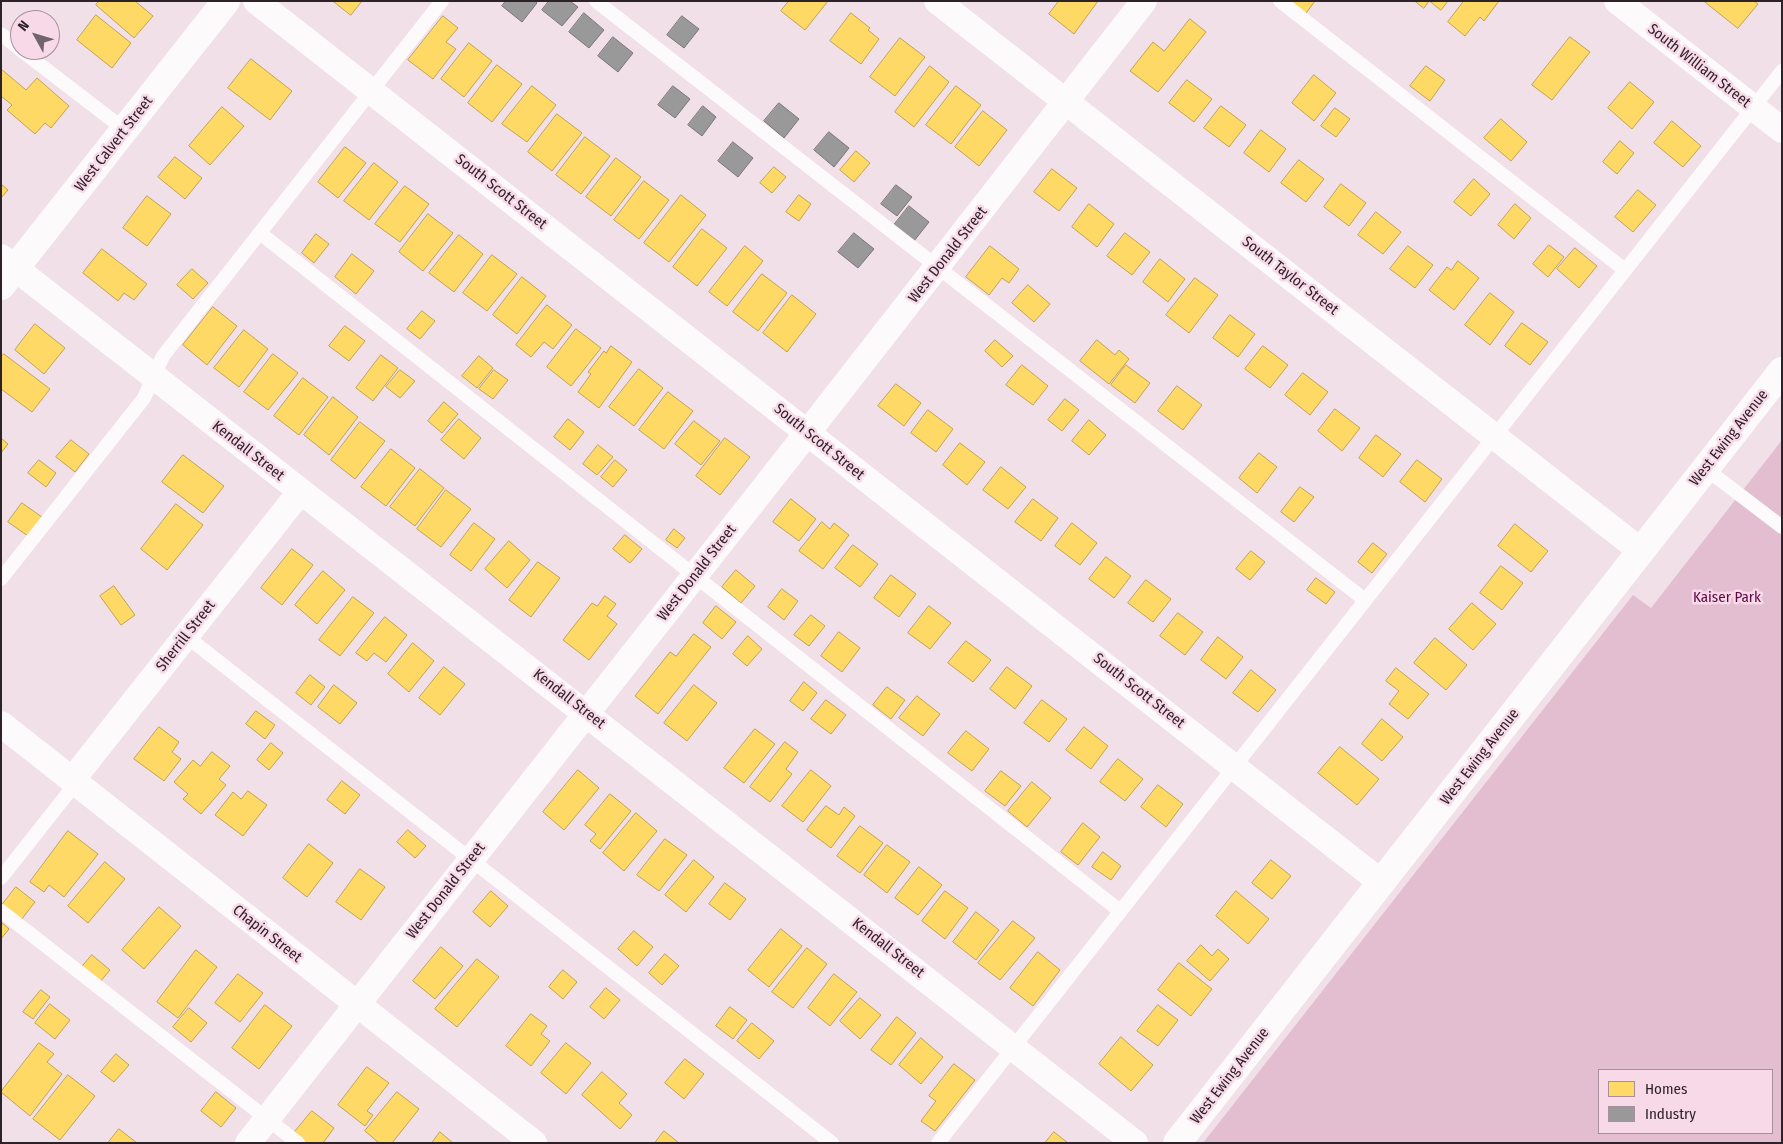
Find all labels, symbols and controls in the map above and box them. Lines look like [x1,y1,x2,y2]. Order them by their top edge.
north arrow [10,10,60,60]
text: N [14,17,33,34]
street label: South William Street [1644,20,1754,112]
street label: West Calvert Street [71,93,157,195]
street label: South Scott Street [452,151,550,233]
street label: West Donald Street [905,203,991,307]
street label: South Taylor Street [1238,233,1342,319]
street label: West Ewing Avenue [1686,386,1772,490]
street label: South Scott Street [770,400,868,484]
street label: Kendall Street [208,417,288,485]
street label: West Donald Street [654,521,740,625]
park label: Kaiser Park [1693,589,1761,607]
street label: Sherrill Street [153,597,219,675]
street label: South Scott Street [1090,650,1188,732]
street label: Kendall Street [529,665,609,733]
street label: West Ewing Avenue [1437,705,1523,809]
street label: West Donald Street [403,839,489,943]
street label: Chapin Street [229,901,305,967]
street label: Kendall Street [848,914,928,982]
street label: West Ewing Avenue [1187,1024,1273,1128]
legend [1598,1069,1773,1134]
text: Homes [1645,1080,1687,1098]
text: Industry [1645,1105,1696,1123]

